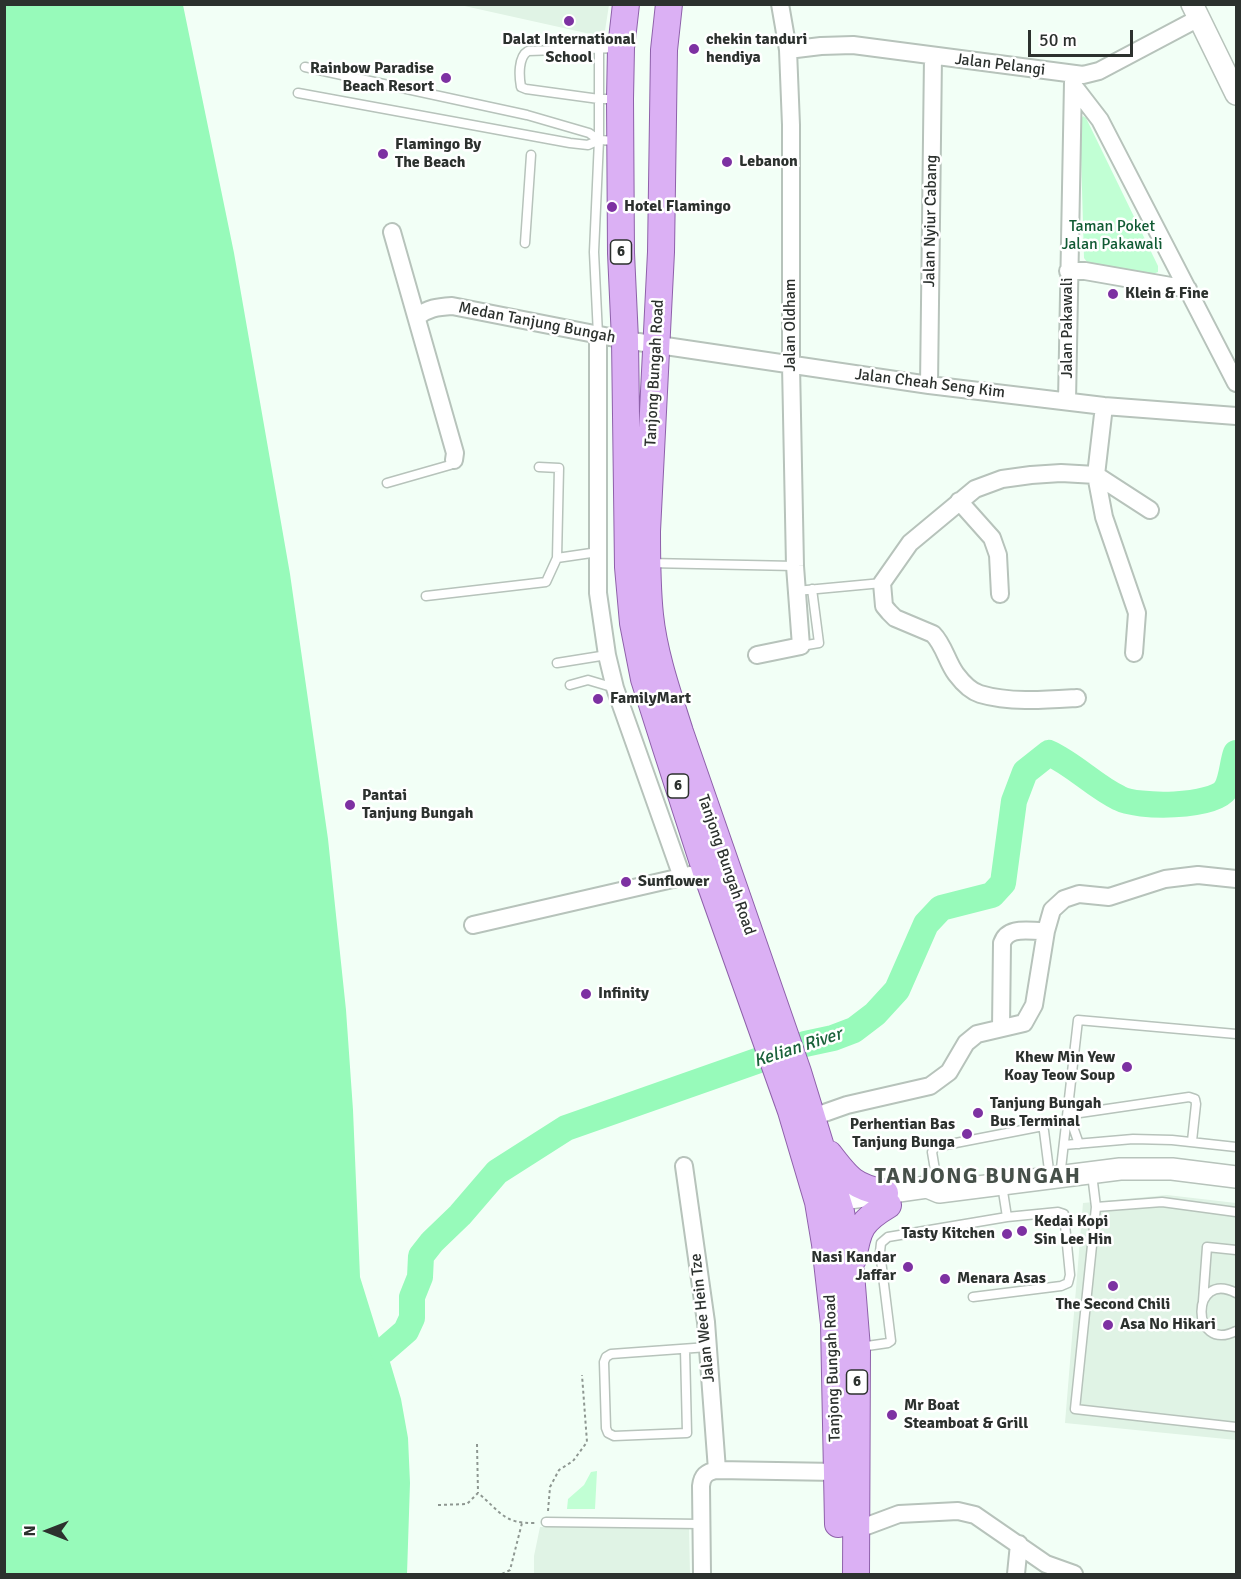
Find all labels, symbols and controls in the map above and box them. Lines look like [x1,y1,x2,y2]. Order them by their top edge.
marker: Dalat International School [562,14,576,28]
scale bar [1031,18,1136,56]
text: 50 m [1039,29,1077,51]
place label: Dalat International School [502,30,636,68]
place label: chekin tanduri hendiya [706,30,807,68]
marker: chekin tanduri hendiya [687,42,701,56]
street label: Jalan Pelangi [954,50,1046,80]
place label: Rainbow Paradise Beach Resort [310,59,434,97]
marker: Rainbow Paradise Beach Resort [439,71,453,85]
place label: Flamingo By The Beach [395,135,481,173]
marker: Flamingo By The Beach [376,147,390,161]
place label: Lebanon [739,152,798,172]
marker: Lebanon [720,155,734,169]
street label: Jalan Nyiur Cabang [920,155,942,287]
place label: Hotel Flamingo [624,197,731,217]
marker: Hotel Flamingo [605,200,619,214]
park label: Taman Poket Jalan Pakawali [1061,217,1163,255]
road number: 6 [610,240,632,264]
street label: Jalan Pakawali [1058,277,1078,379]
street label: Jalan Oldham [781,278,801,372]
place label: Klein & Fine [1125,284,1209,304]
marker: Klein & Fine [1106,287,1120,301]
street label: Medan Tanjung Bungah [457,298,617,348]
street label: Tanjong Bungah Road [642,299,668,447]
street label: Jalan Cheah Seng Kim [854,365,1006,403]
place label: FamilyMart [610,689,691,709]
marker: FamilyMart [591,692,605,706]
road number: 6 [668,774,688,798]
place label: Pantai Tanjung Bungah [362,786,473,824]
street label: Tanjong Bungah Road [693,792,759,938]
marker: Pantai Tanjung Bungah [343,798,357,812]
place label: Sunflower [638,872,709,892]
marker: Sunflower [619,875,633,889]
place label: Infinity [598,984,649,1004]
marker: Infinity [579,987,593,1001]
water label: Kelian River [751,1024,845,1072]
place label: Khew Min Yew Koay Teow Soup [1004,1048,1115,1086]
marker: Khew Min Yew Koay Teow Soup [1120,1060,1134,1074]
place label: Tanjung Bungah Bus Terminal [990,1094,1101,1132]
marker: Tanjung Bungah Bus Terminal [971,1106,985,1120]
place label: Perhentian Bas Tanjung Bunga [850,1115,955,1153]
marker: Perhentian Bas Tanjung Bunga [960,1127,974,1141]
district label: TANJONG BUNGAH [875,1164,1081,1190]
place label: Kedai Kopi Sin Lee Hin [1034,1212,1112,1250]
place label: Tasty Kitchen [902,1224,995,1244]
marker: Kedai Kopi Sin Lee Hin [1015,1224,1029,1238]
marker: Tasty Kitchen [1000,1227,1014,1241]
place label: Nasi Kandar Jaffar [811,1248,896,1286]
street label: Jalan Wee Hein Tze [687,1253,719,1383]
marker: Nasi Kandar Jaffar [901,1260,915,1274]
place label: Menara Asas [957,1269,1046,1289]
marker: Menara Asas [938,1272,952,1286]
marker: The Second Chili [1106,1279,1120,1293]
street label: Tanjong Bungah Road [821,1294,845,1442]
place label: The Second Chili [1056,1295,1170,1315]
place label: Asa No Hikari [1120,1315,1216,1335]
marker: Asa No Hikari [1101,1318,1115,1332]
road number: 6 [846,1370,868,1394]
place label: Mr Boat Steamboat & Grill [904,1396,1028,1434]
marker: Mr Boat Steamboat & Grill [885,1408,899,1422]
north arrow [18,1501,78,1561]
text: N [20,1525,40,1537]

